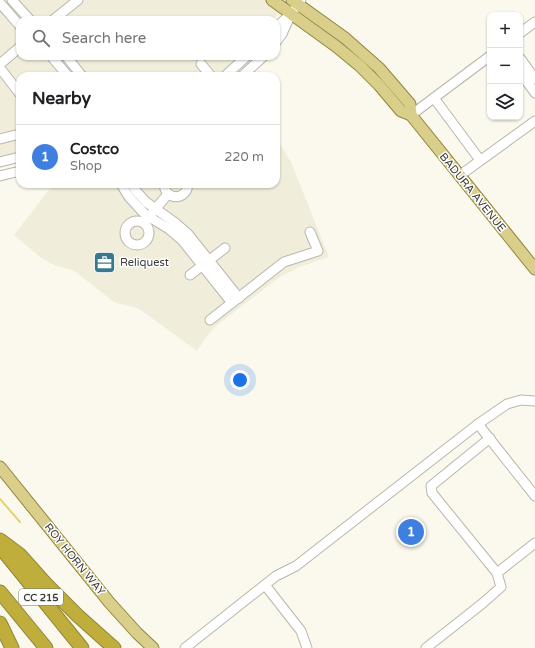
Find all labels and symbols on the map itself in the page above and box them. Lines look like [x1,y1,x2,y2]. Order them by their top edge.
street label: BADURA AVENUE [437,150,508,234]
office icon: Reliquest [92,249,118,275]
place label: Reliquest [120,256,169,269]
your location [230,370,250,390]
pin: 1 [398,517,424,547]
street label: ROY HORN WAY [42,521,108,598]
road number: CC 215 [19,589,63,605]

